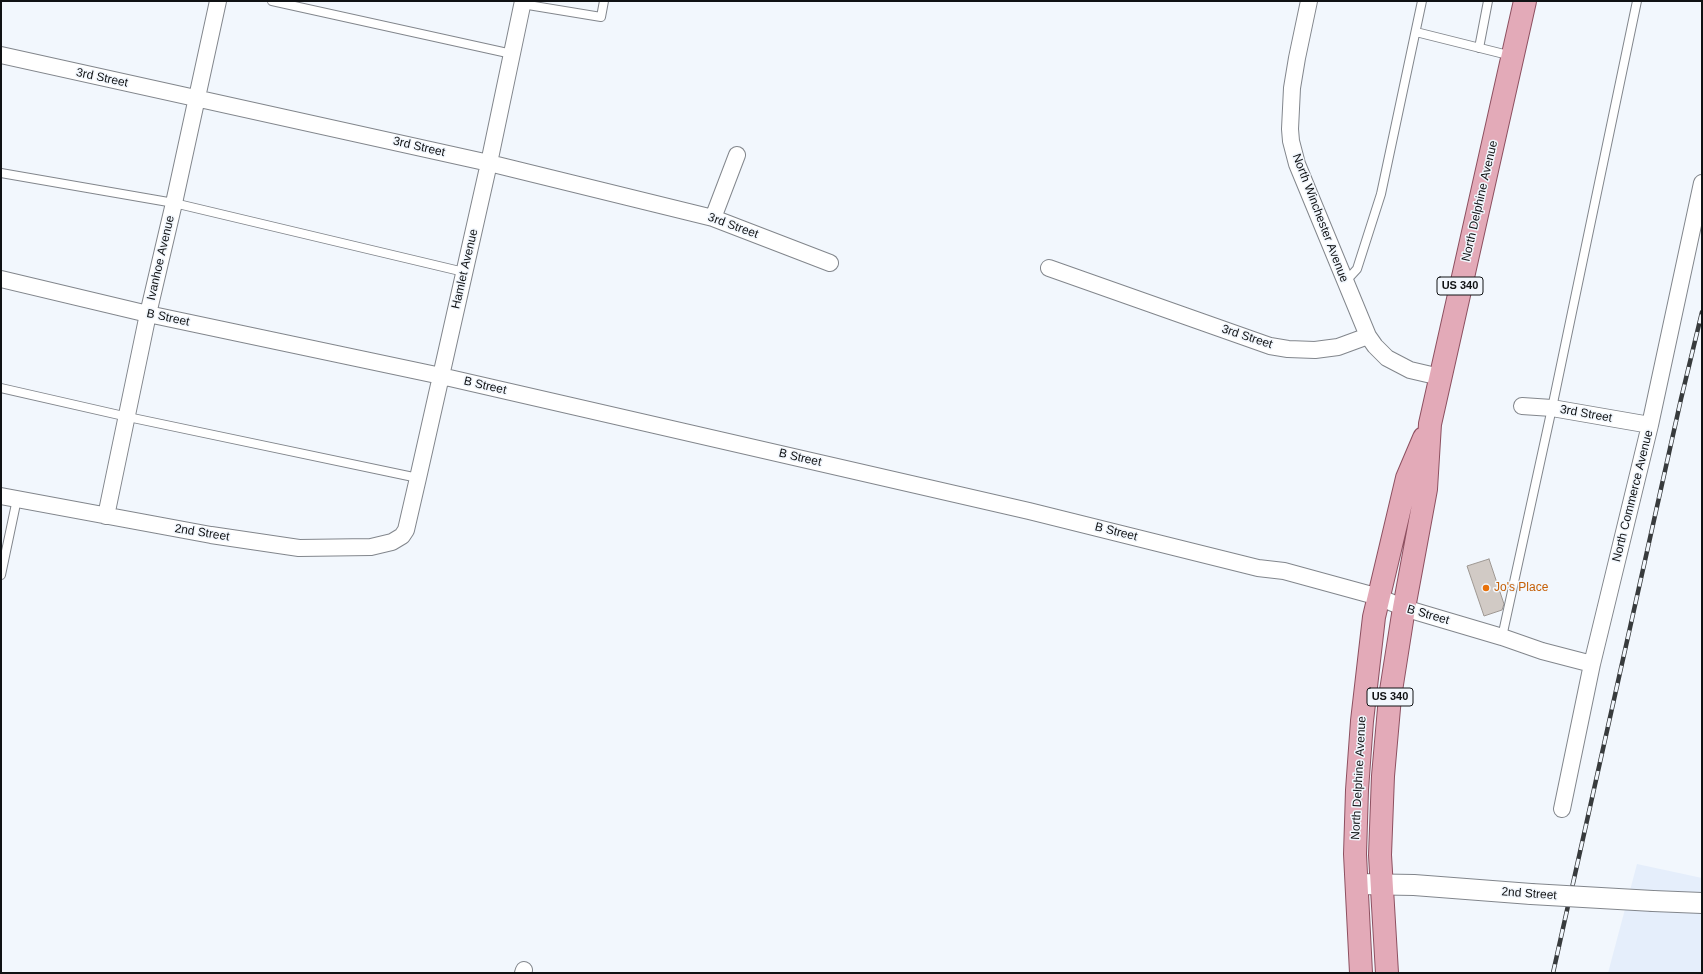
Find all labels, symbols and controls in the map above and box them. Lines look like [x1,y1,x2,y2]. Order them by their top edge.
street label: 3rd Street [75,65,129,91]
street label: 3rd Street [392,134,446,160]
street label: North Delphine Avenue [1459,139,1501,263]
street label: North Winchester Avenue [1289,152,1351,284]
street label: 3rd Street [706,210,760,242]
street label: Ivanhoe Avenue [144,214,178,302]
street label: Hamlet Avenue [449,228,481,310]
road number: US 340 [1437,277,1483,295]
street label: B Street [145,306,191,330]
street label: 3rd Street [1220,322,1274,352]
street label: B Street [462,374,508,398]
street label: 3rd Street [1559,402,1613,426]
street label: North Commerce Avenue [1610,429,1656,563]
street label: B Street [777,446,823,470]
street label: B Street [1093,520,1139,544]
street label: 2nd Street [174,522,230,544]
place label: Jo's Place [1494,581,1548,595]
marker: Jo's Place [1481,583,1491,593]
street label: B Street [1405,602,1451,628]
road number: US 340 [1367,688,1413,706]
street label: North Delphine Avenue [1349,716,1369,840]
street label: 2nd Street [1501,885,1557,903]

